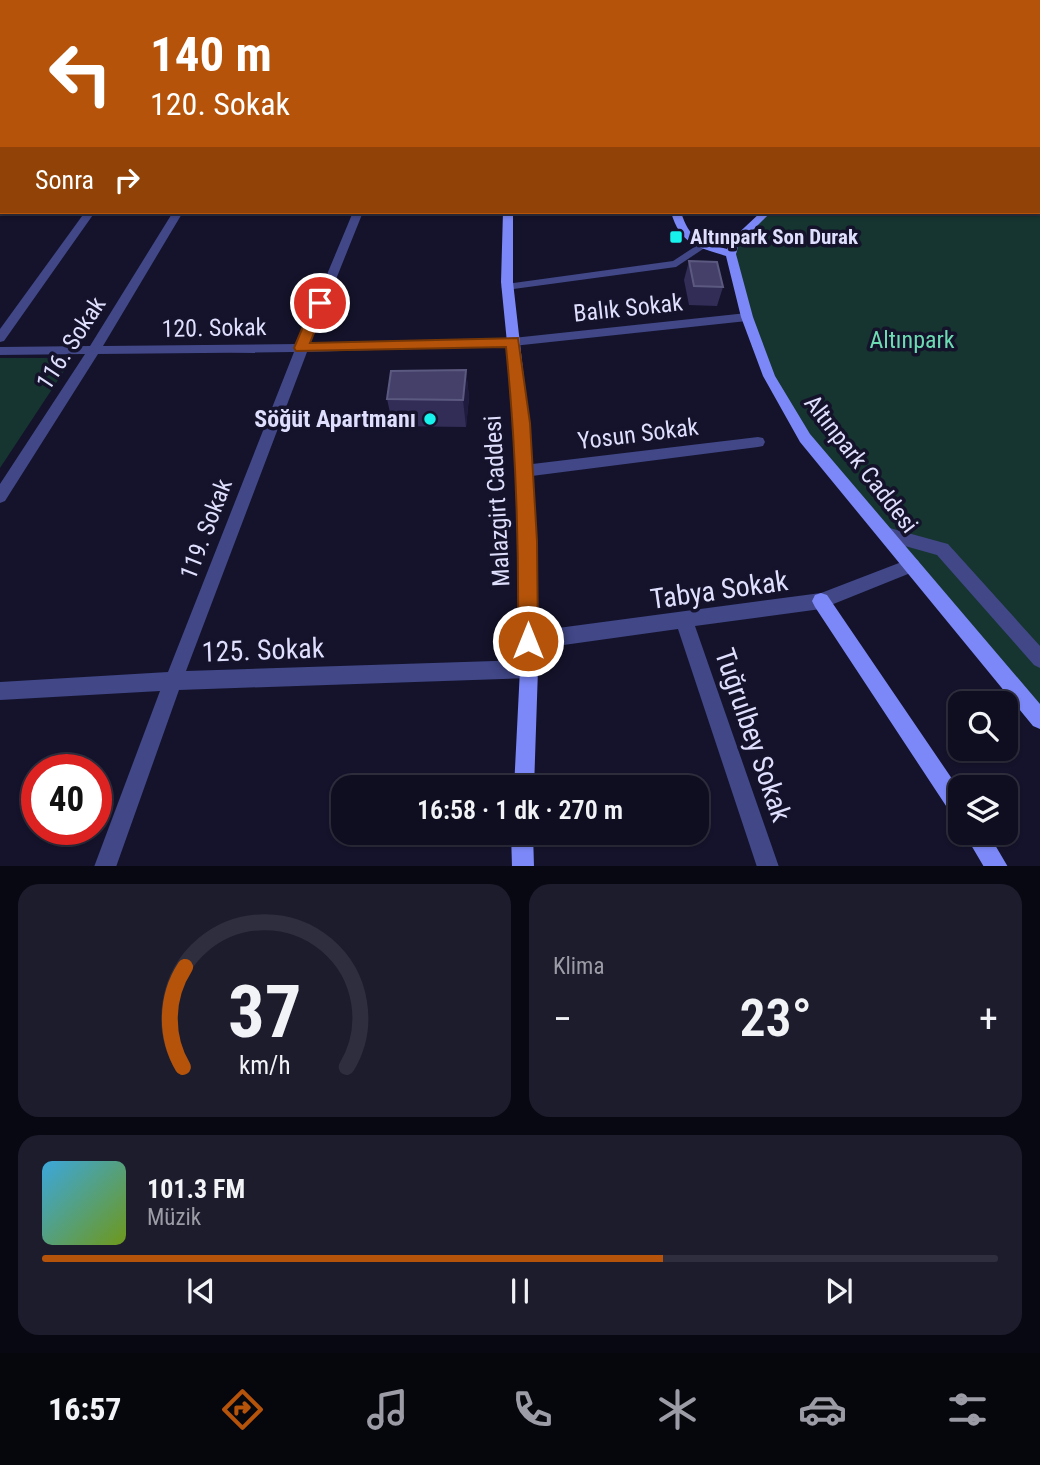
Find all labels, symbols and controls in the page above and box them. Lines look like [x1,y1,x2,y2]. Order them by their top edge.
text: 140 m [150,26,272,83]
icon: left [35,28,126,119]
text: 120. Sokak [150,85,290,123]
icon: right [108,161,146,199]
text: Sonra [35,165,94,195]
place label: Altınpark Son Durak [690,225,859,249]
marker: Altınpark Son Durak [668,229,684,245]
pin [290,273,350,333]
icon: arrive [301,284,339,322]
street label: Balık Sokak [572,288,684,328]
street label: 116. Sokak [31,291,111,395]
street label: 120. Sokak [161,313,267,343]
park label: Altınpark [869,326,955,354]
street label: Altınpark Caddesi [798,389,924,539]
place label: Söğüt Apartmanı [254,405,416,433]
marker: Söğüt Apartmanı [422,411,438,427]
street label: Yosun Sokak [576,413,700,455]
street label: Malazgirt Caddesi [479,415,515,587]
street label: 119. Sokak [174,475,238,583]
street label: Tabya Sokak [648,564,790,616]
position arrow [491,604,565,678]
street label: 125. Sokak [201,631,325,669]
street label: Tuğrulbey Sokak [708,644,798,826]
map controls [948,691,1018,845]
button: search [948,691,1018,761]
speed limit sign: 40 [21,754,112,845]
button: layers [948,775,1018,845]
text: 16:58 · 1 dk · 270 m [417,795,623,825]
text: Klima [553,953,604,980]
text: 37 [228,969,301,1055]
text: 23° [739,988,812,1049]
text: − [553,997,572,1041]
text: + [979,997,998,1041]
text: km/h [239,1050,290,1079]
text: 101.3 FM [147,1174,245,1204]
text: Müzik [147,1204,201,1231]
icon: previous [182,1272,220,1310]
icon: pause [501,1272,539,1310]
icon: next [820,1272,858,1310]
icon: directions [218,1385,267,1434]
icon: music [363,1385,412,1434]
icon: phone [508,1385,557,1434]
icon: climate [653,1385,702,1434]
icon: car [798,1385,847,1434]
icon: filters [943,1385,992,1434]
text: 16:57 [48,1390,121,1428]

